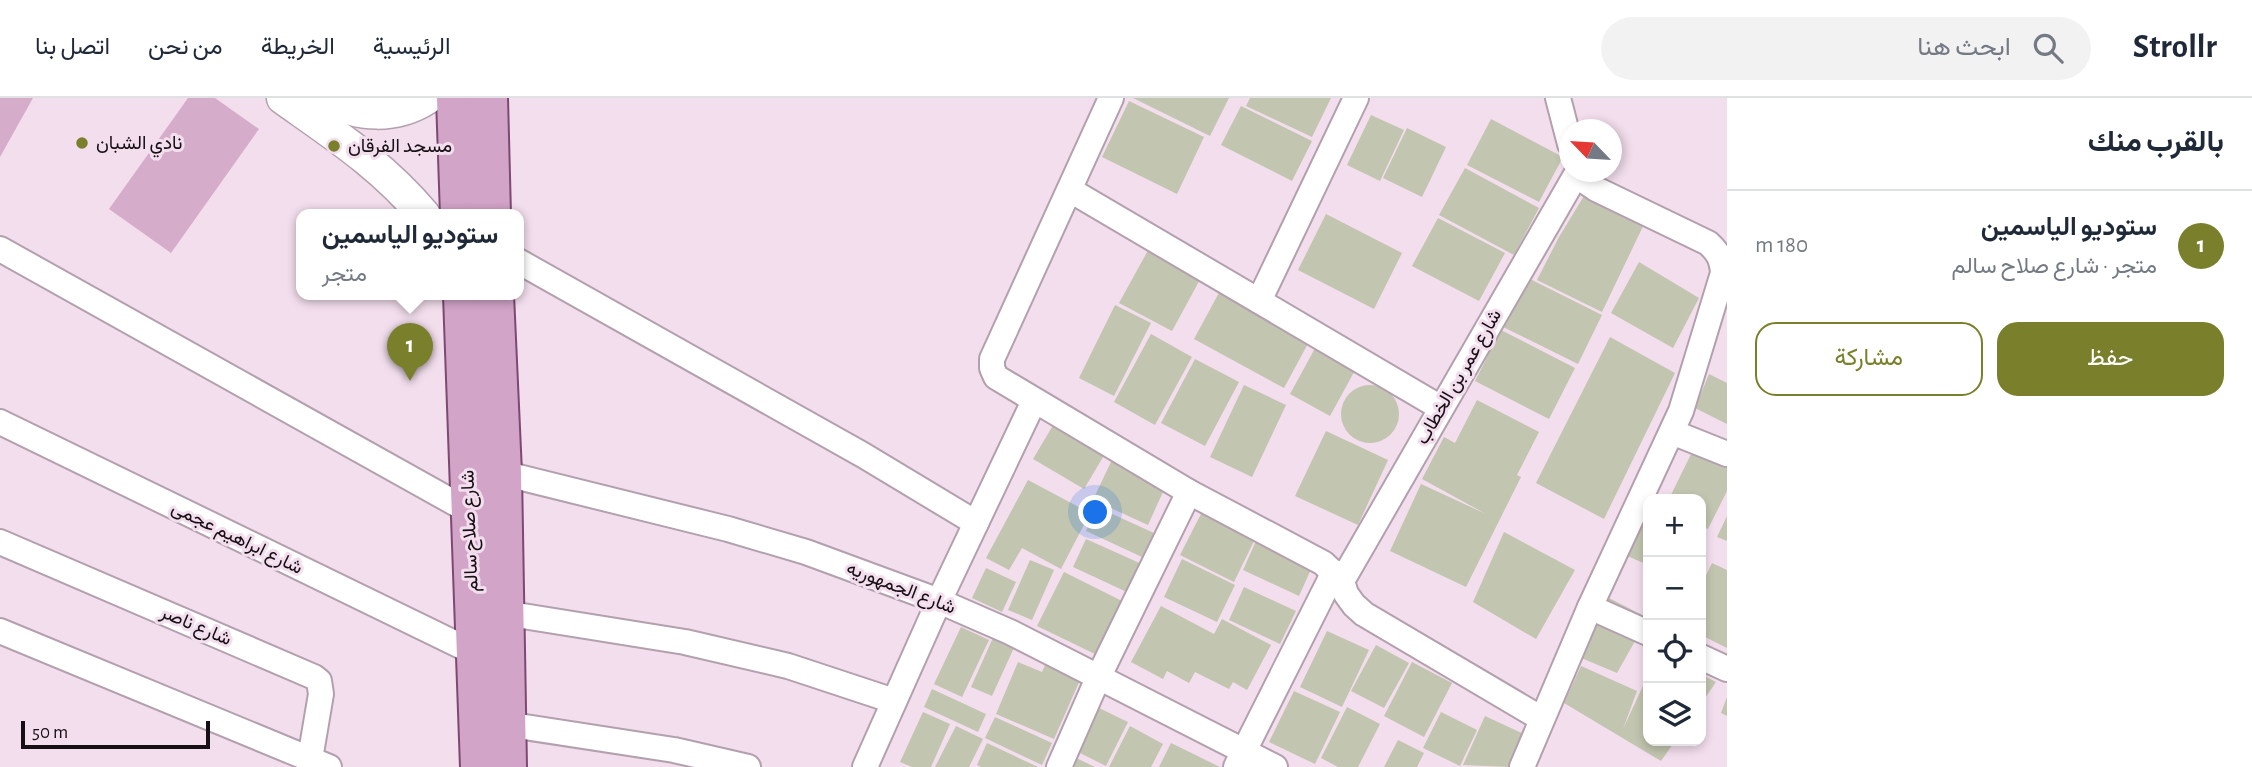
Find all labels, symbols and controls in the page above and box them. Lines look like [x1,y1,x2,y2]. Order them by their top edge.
search box [1601,17,2091,80]
icon: search [2029,29,2067,67]
text: Strollr [2133,31,2217,64]
text: ابحث هنا [1917,34,2011,60]
text: اتصل بنا [35,35,110,59]
text: من نحن [148,35,223,59]
text: الخريطة [261,35,335,59]
text: الرئيسية [373,35,450,59]
north arrow [1559,119,1622,182]
text: بالقرب منك [2088,127,2224,157]
place label: نادي الشبان [96,134,182,158]
marker: نادي الشبان [74,135,90,151]
place label: مسجد الفرقان [348,137,452,157]
marker: مسجد الفرقان [326,138,342,154]
popup [296,209,524,300]
text: ستوديو الياسمين [1981,214,2157,240]
text: ستوديو الياسمين [322,222,498,248]
text: 180 m [1755,234,1808,257]
text: 1 [2197,234,2205,257]
text: متجر · شارع صلاح سالم [1951,255,2157,278]
text: متجر [322,263,367,286]
street label: شارع عمر بن الخطاب [1413,306,1507,449]
button: مشاركة [1755,322,1983,396]
button: حفظ [1997,322,2224,396]
pin: 1 [387,323,433,381]
street label: شارع صلاح سالم [458,470,484,592]
map controls [1643,494,1706,746]
button: + [1643,494,1706,557]
your location [1078,495,1112,529]
street label: شارع ابراهيم عجمى [167,498,306,580]
button: − [1643,557,1706,620]
street label: شارع الجمهوريه [843,558,958,619]
street label: شارع ناصر [156,602,234,651]
button: locate [1643,620,1706,683]
button: layers [1643,683,1706,746]
scale bar [21,718,210,750]
text: 50 m [32,723,68,742]

